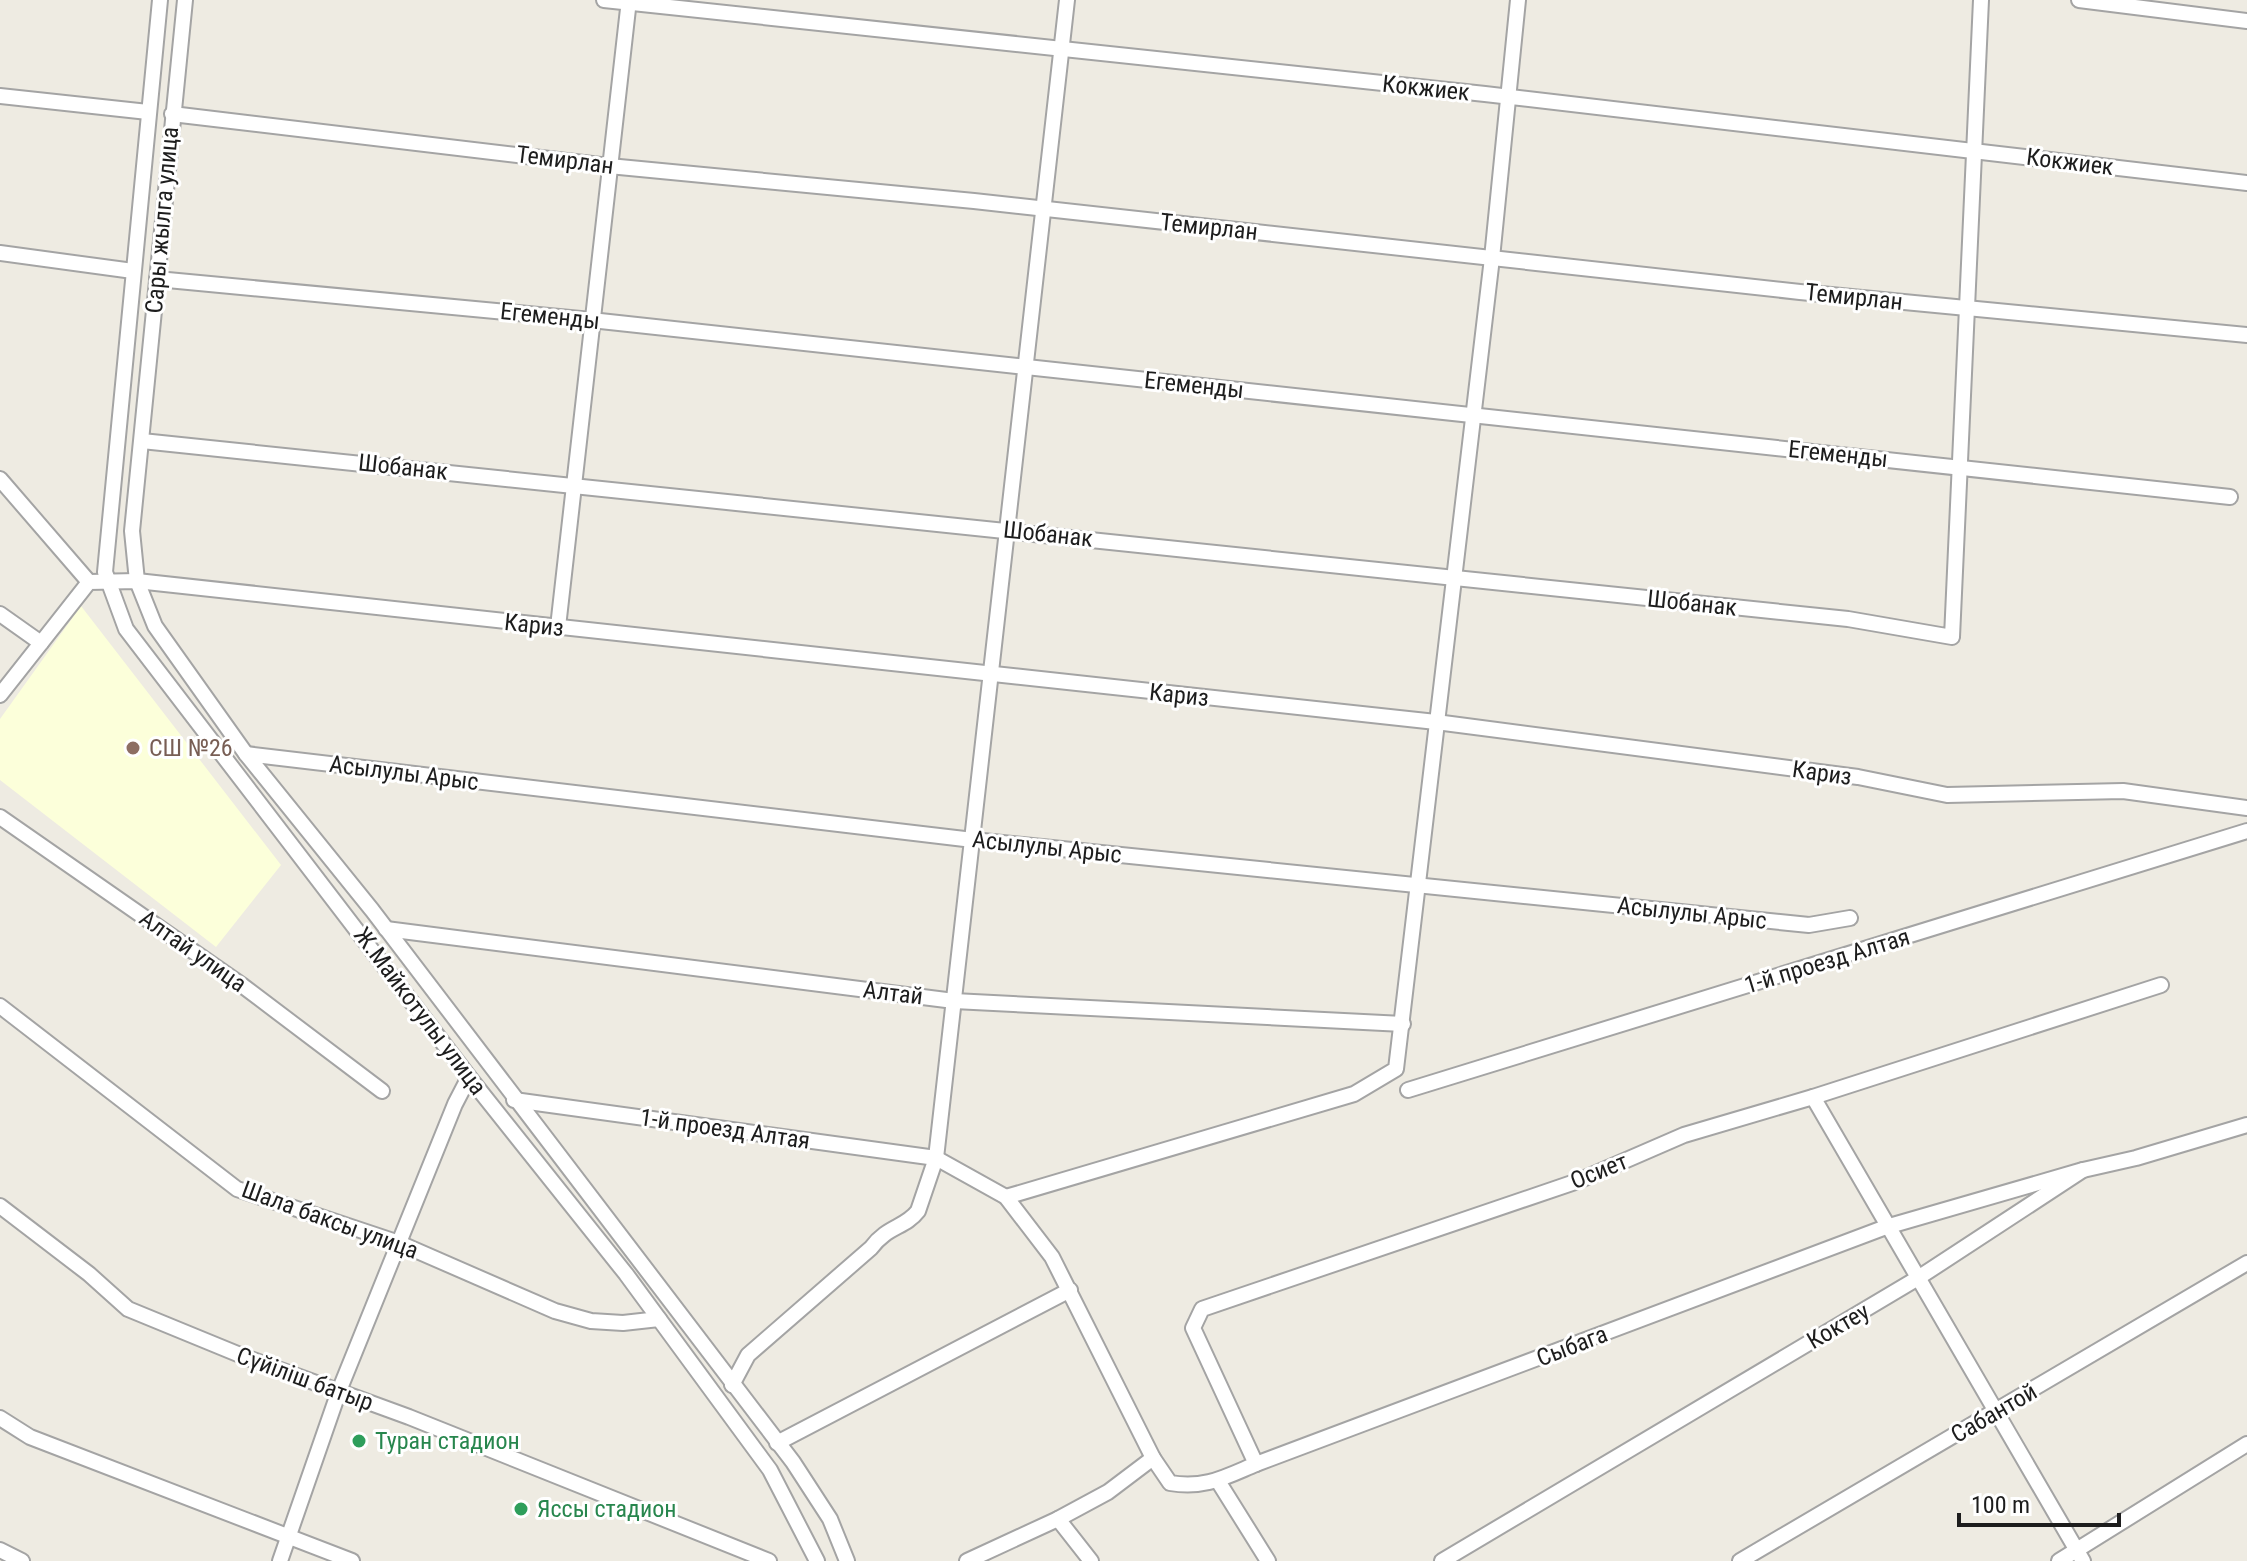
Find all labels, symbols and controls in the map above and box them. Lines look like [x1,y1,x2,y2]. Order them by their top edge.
street label: Кокжиек [1381,69,1471,107]
street label: Сары жылга улица [140,126,184,314]
street label: Темирлан [515,140,615,180]
street label: Кокжиек [2025,143,2116,181]
street label: Темирлан [1159,208,1259,246]
street label: Темирлан [1804,278,1904,316]
street label: Егеменды [499,297,601,335]
street label: Егеменды [1143,366,1245,404]
street label: Егеменды [1787,435,1889,473]
street label: Шобанак [357,448,450,486]
street label: Шобанак [1002,515,1095,553]
street label: Шобанак [1646,584,1739,622]
street label: Кариз [503,608,565,642]
street label: Кариз [1148,678,1210,712]
place label: СШ №26 [149,734,233,762]
marker: СШ №26 [124,739,142,757]
street label: Асылулы Арыс [328,750,480,796]
street label: Кариз [1790,755,1854,791]
street label: Асылулы Арыс [971,825,1123,869]
street label: Асылулы Арыс [1616,891,1768,935]
street label: Алтай улица [134,904,252,998]
street label: Ж.Майкотулы улица [348,922,492,1100]
street label: 1-й проезд Алтая [1741,923,1913,999]
street label: Алтай [861,975,925,1011]
street label: 1-й проезд Алтая [638,1103,812,1155]
street label: Осиет [1566,1147,1632,1195]
street label: Шала баксы улица [238,1175,422,1265]
street label: Коктеу [1802,1297,1874,1355]
street label: Сыбага [1533,1320,1611,1372]
street label: Сүйіліш батыр [233,1341,377,1417]
street label: Сабантой [1946,1377,2042,1449]
place label: Туран стадион [375,1427,520,1455]
marker: Туран стадион [350,1432,368,1450]
scale bar [1959,1477,2119,1527]
text: 100 m [1971,1491,2030,1519]
place label: Яссы стадион [537,1495,676,1523]
marker: Яссы стадион [512,1500,530,1518]

